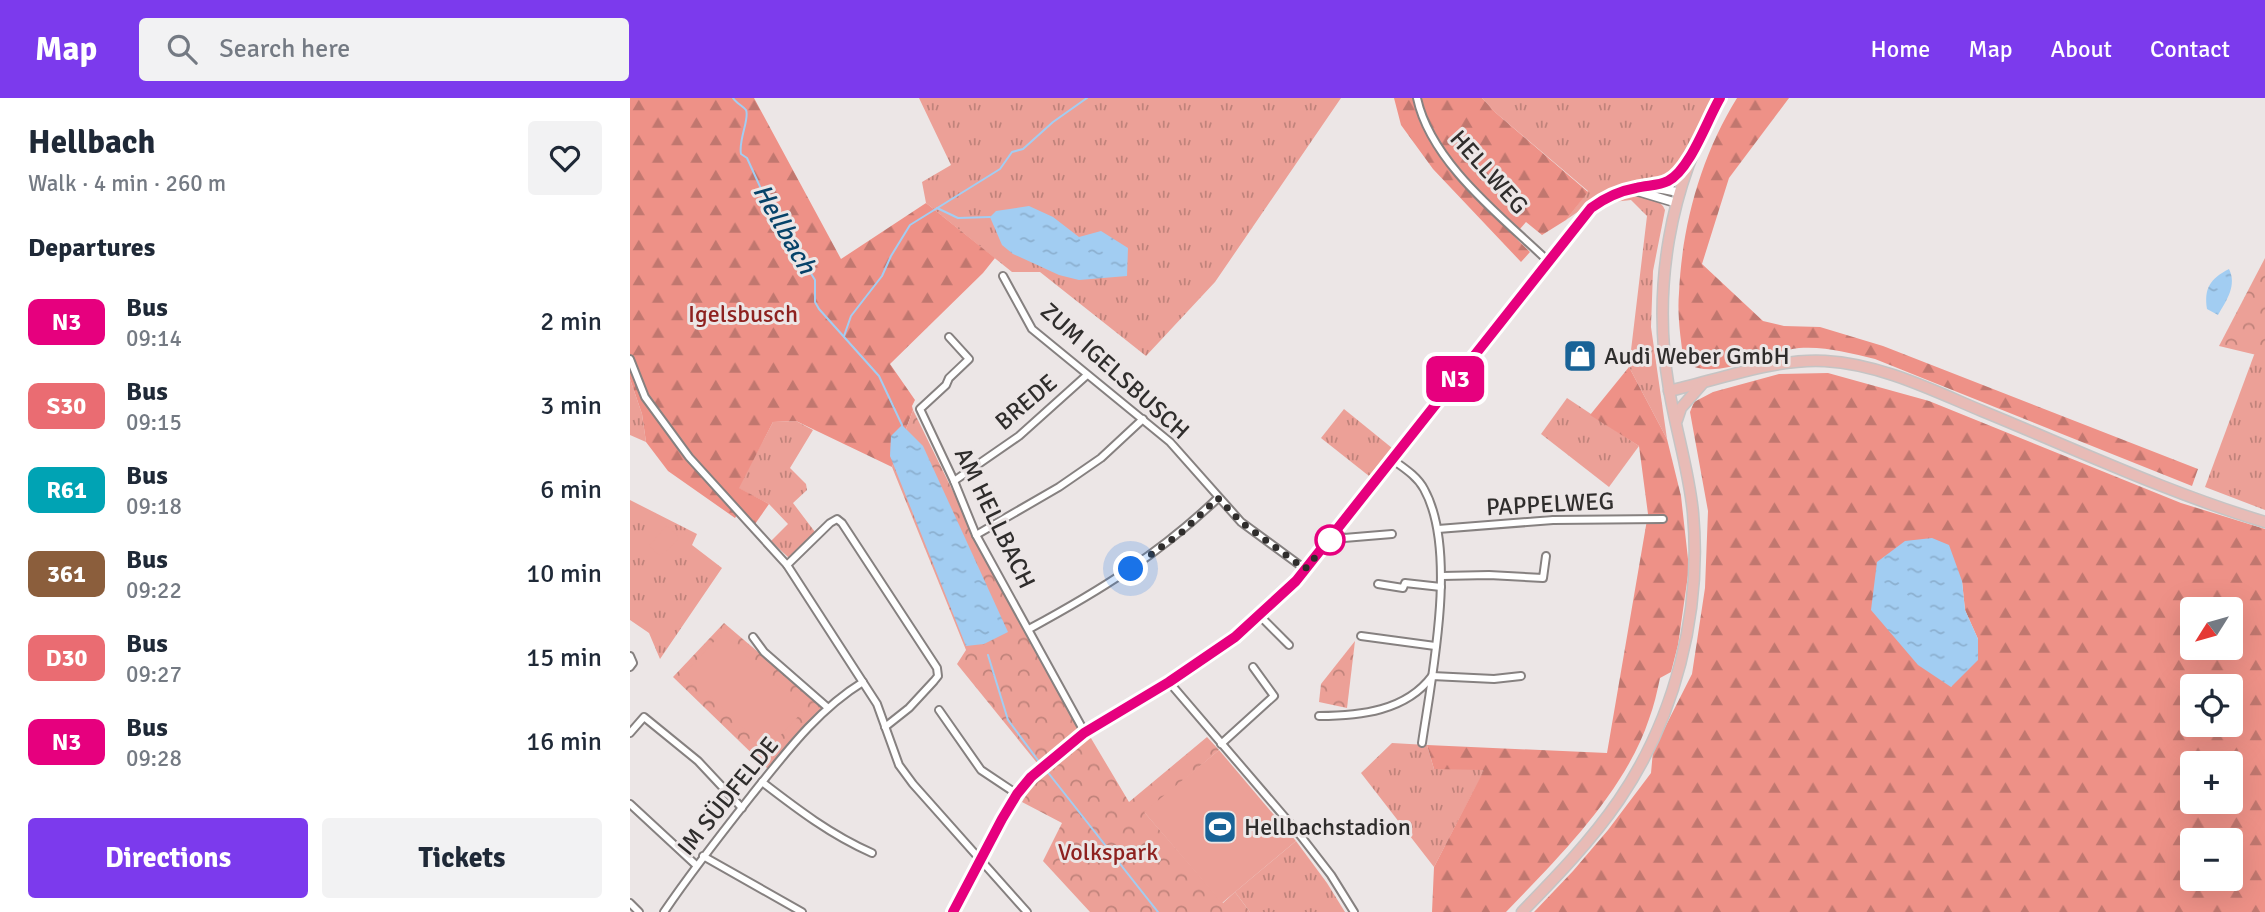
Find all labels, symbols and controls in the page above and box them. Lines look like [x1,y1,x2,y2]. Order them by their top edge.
search box [139,18,629,81]
text: Map [35,29,97,70]
icon: search [163,30,201,68]
text: Search here [219,33,350,65]
text: Home [1870,34,1930,64]
text: Map [1968,34,2013,64]
text: About [2051,34,2112,64]
text: Contact [2150,34,2230,64]
button: heart [528,121,602,195]
text: Hellbach [28,122,155,163]
street label: HELLWEG [1444,124,1534,220]
text: Walk · 4 min · 260 m [28,169,226,198]
water label: Hellbach [745,178,823,280]
text: Departures [28,232,155,264]
text: Bus [126,292,168,324]
street label: ZUM IGELSBUSCH [1034,296,1196,446]
park label: Igelsbusch [688,299,798,329]
text: 2 min [540,306,602,338]
text: N3 [52,307,81,337]
text: 09:14 [126,324,182,353]
shop icon: Audi Weber GmbH [1561,337,1599,375]
place label: Audi Weber GmbH [1604,341,1790,371]
line badge: N3 [1424,356,1486,402]
text: N3 [1440,364,1470,394]
street label: BREDE [989,367,1063,437]
text: Bus [126,376,168,408]
text: 3 min [540,390,602,422]
text: S30 [47,391,86,421]
text: 09:15 [126,408,182,437]
street label: AM HELLBACH [948,443,1042,593]
text: Bus [126,460,168,492]
text: 6 min [540,474,602,506]
text: R61 [46,475,87,505]
street label: PAPPELWEG [1485,486,1615,522]
text: 09:18 [126,492,182,521]
unlabelled marker [1315,525,1345,555]
text: Bus [126,544,168,576]
your location [1113,551,1148,586]
text: 10 min [526,558,602,590]
text: 361 [47,559,86,589]
text: 09:22 [126,576,182,605]
north arrow [2180,597,2244,660]
map controls [2180,597,2243,891]
text: Bus [126,628,168,660]
text: 15 min [526,642,602,674]
text: D30 [46,643,87,673]
text: 09:27 [126,660,182,689]
button: locate [2180,674,2243,737]
text: Bus [126,712,168,744]
text: 16 min [526,726,602,758]
text: N3 [52,727,81,757]
street label: IM SÜDFELDE [671,731,785,861]
text: 09:28 [126,744,182,773]
button: + [2180,751,2243,814]
sports icon: Hellbachstadion [1201,808,1239,846]
place label: Hellbachstadion [1244,812,1411,842]
button: Directions [28,818,308,898]
button: Tickets [322,818,602,898]
button: − [2180,828,2243,891]
park label: Volkspark [1058,837,1158,867]

